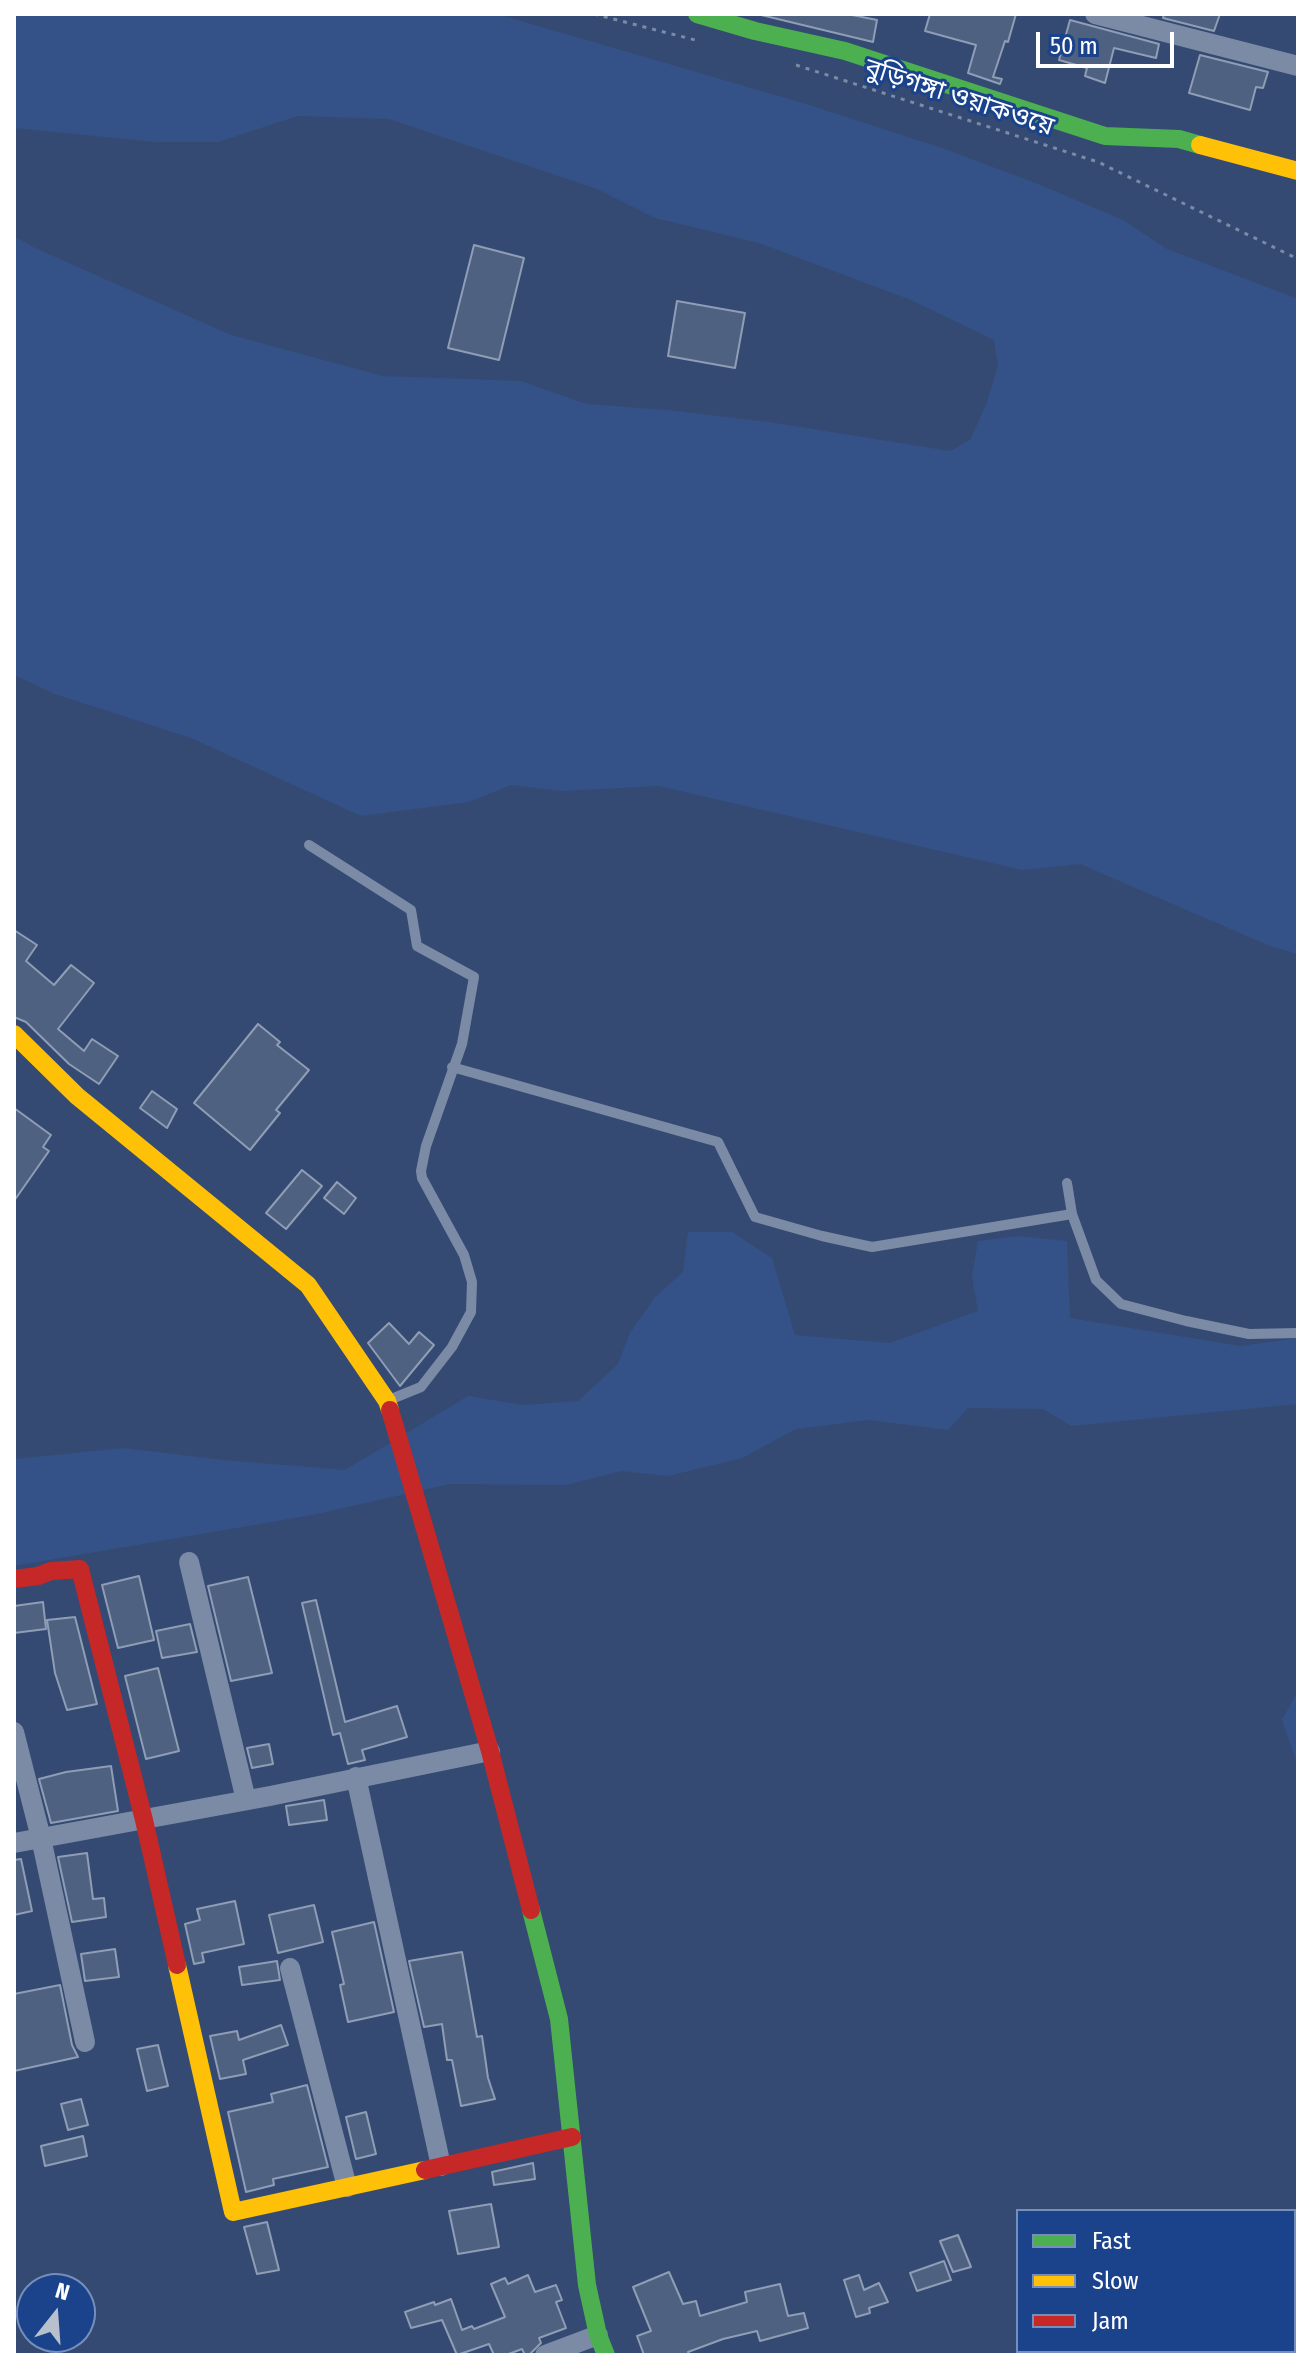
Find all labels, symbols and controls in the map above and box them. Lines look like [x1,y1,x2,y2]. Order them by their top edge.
scale bar [1040,16,1178,66]
text: 50 m [1050,32,1098,60]
street label: বুড়িগঙ্গা ওয়াকওয়ে [861,53,1057,143]
legend [1016,2209,1296,2353]
text: Fast [1092,2227,1131,2255]
text: Slow [1092,2267,1138,2295]
north arrow [16,2273,96,2353]
text: N [52,2277,73,2306]
text: Jam [1092,2307,1129,2335]

